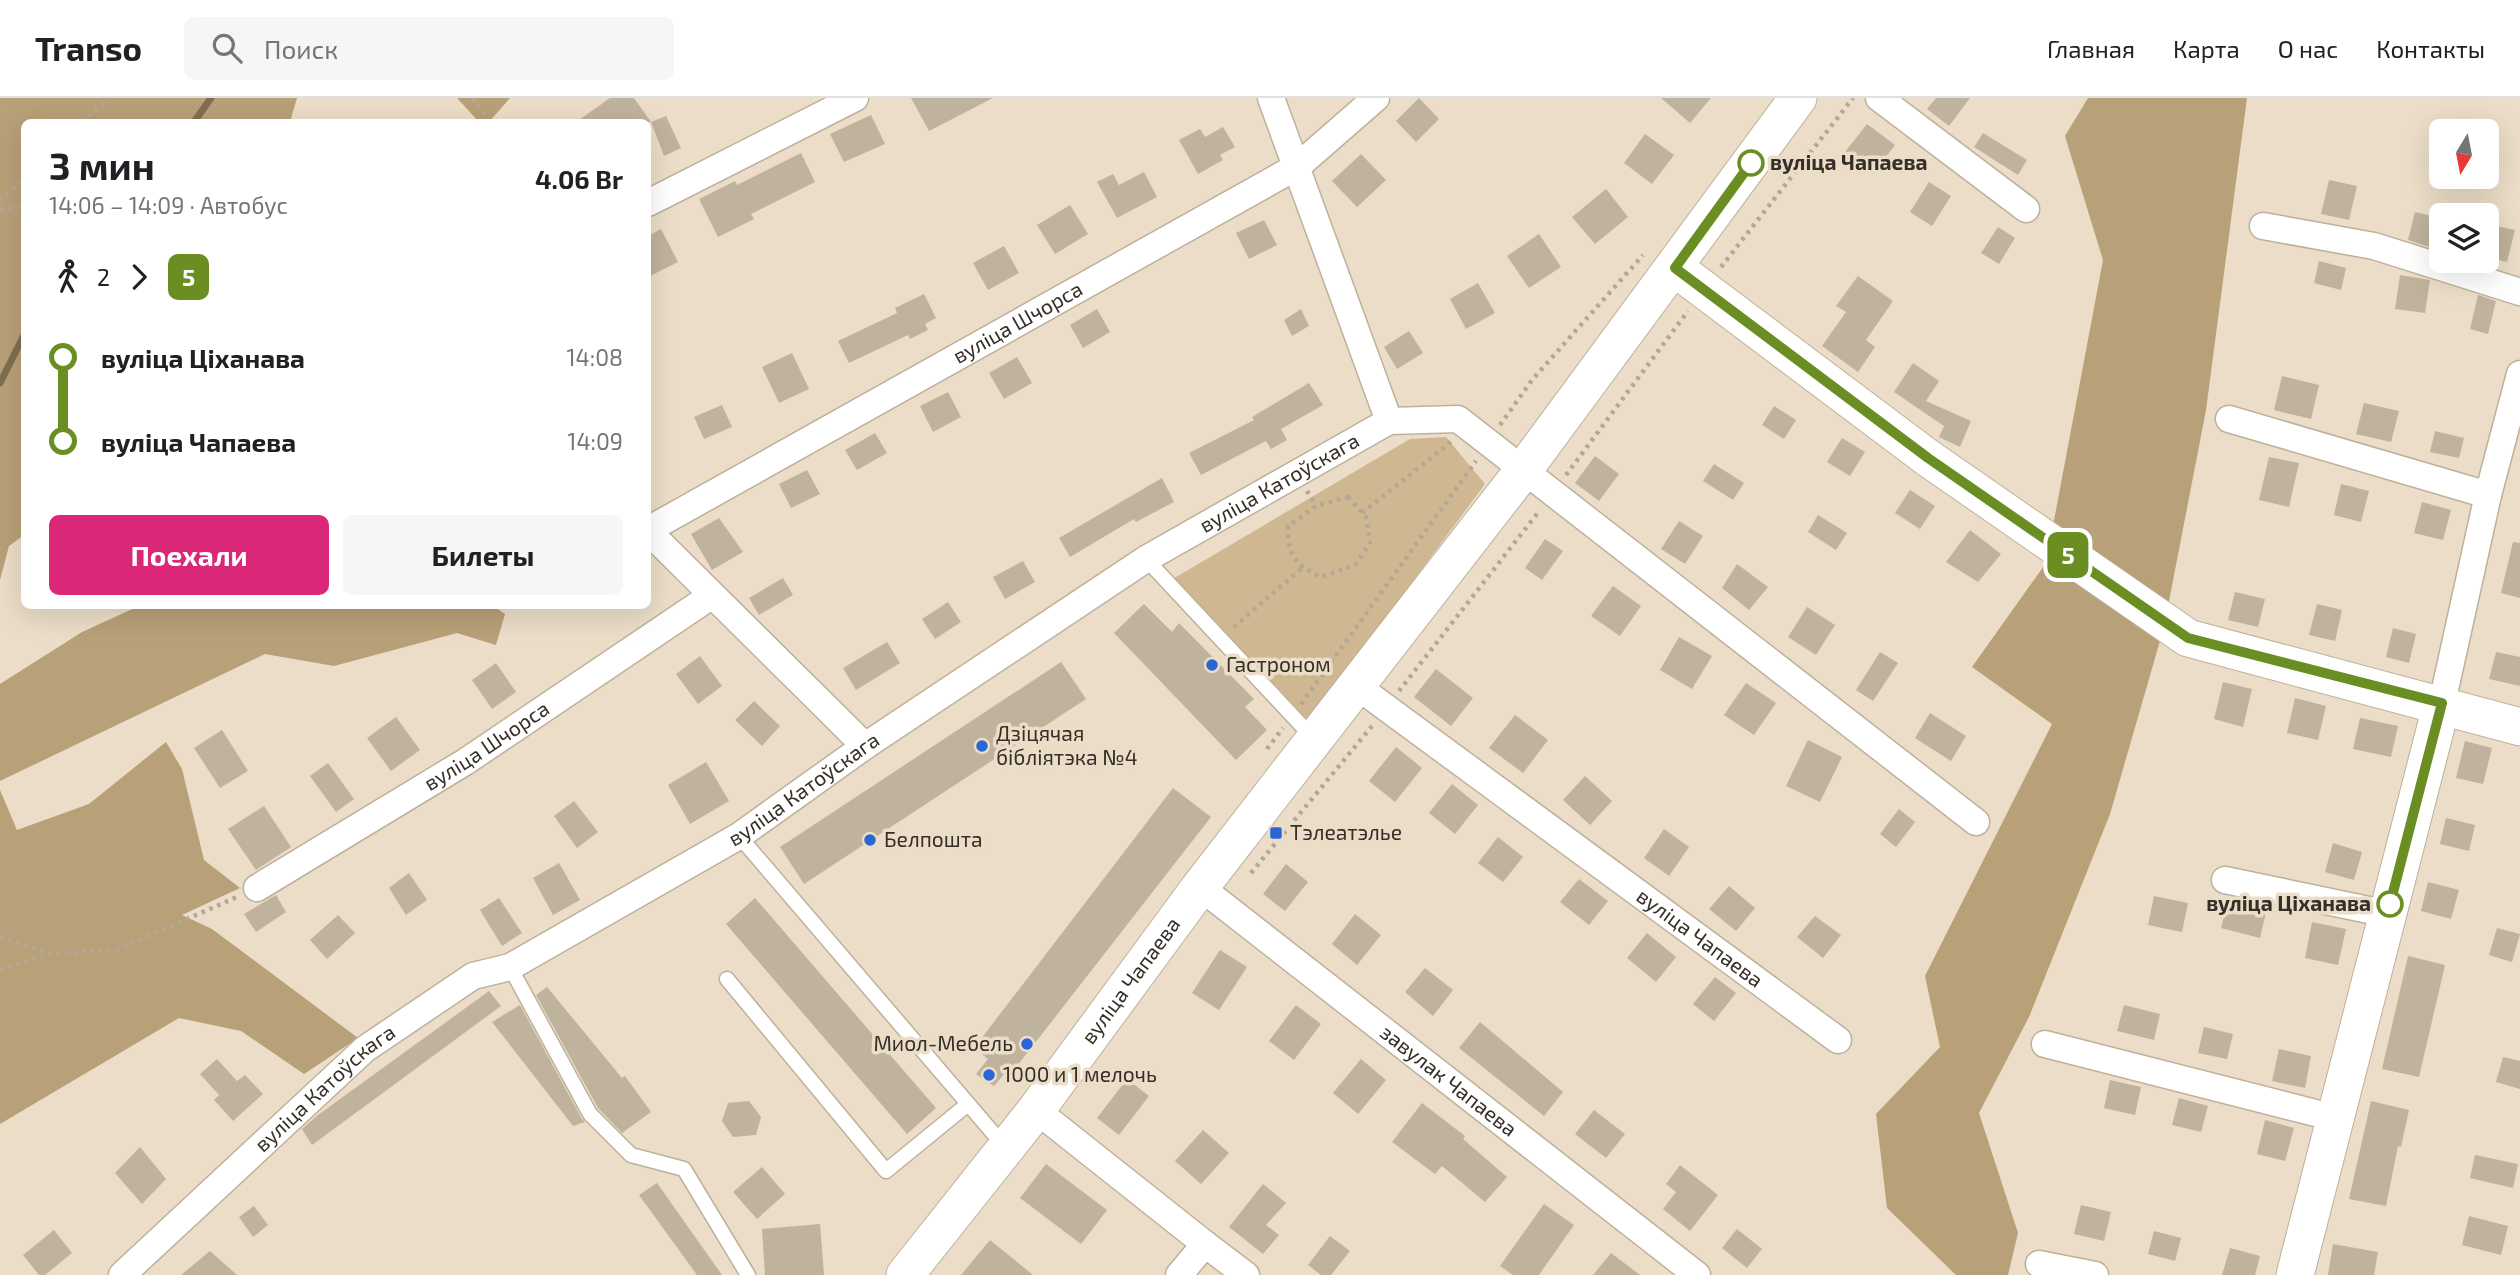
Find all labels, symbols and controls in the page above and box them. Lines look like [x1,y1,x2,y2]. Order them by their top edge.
search box [184,17,674,80]
text: Transo [35,28,142,68]
icon: search [208,29,246,67]
text: Поиск [264,33,338,64]
text: Главная [2047,34,2135,63]
text: Карта [2173,34,2240,63]
text: О нас [2278,34,2338,63]
text: Контакты [2376,34,2485,63]
north arrow [2429,119,2499,189]
map controls [2429,119,2499,273]
text: 3 мин [49,142,155,188]
place label: вуліца Чапаева [1770,149,1928,174]
marker: вуліца Чапаева [1738,150,1764,176]
text: 4.06 Br [535,163,623,194]
text: 14:06 – 14:09 · Автобус [49,191,288,219]
button: layers [2429,203,2499,273]
icon: walk [49,258,87,296]
icon: forward [120,258,158,296]
text: 5 [182,262,195,291]
text: 2 [97,263,110,291]
street label: вуліца Шчорса [948,275,1086,368]
text: вуліца Ціханава [101,342,305,373]
text: 14:08 [566,343,623,371]
text: вуліца Чапаева [101,426,296,457]
text: 14:09 [567,427,623,455]
street label: вуліца Катоўскага [1194,427,1363,537]
button: Поехали [49,515,329,595]
button: Билеты [343,515,623,595]
line badge: 5 [2045,532,2091,578]
text: 5 [2061,540,2075,569]
place label: Гастроном [1226,651,1331,676]
marker: Гастроном [1204,657,1220,673]
street label: вуліца Шчорса [419,695,553,795]
place label: Дзіцячая бібліятэка №4 [996,720,1138,769]
street label: вуліца Катоўскага [723,726,883,850]
marker: Дзіцячая бібліятэка №4 [974,738,990,754]
place label: Тэлеатэлье [1290,819,1402,844]
marker: Тэлеатэлье [1268,825,1284,841]
place label: Белпошта [884,826,983,851]
marker: Белпошта [862,832,878,848]
street label: вуліца Чапаева [1632,882,1769,992]
place label: вуліца Ціханава [2206,890,2371,915]
marker: вуліца Ціханава [2377,891,2403,917]
street label: вуліца Чапаева [1075,912,1185,1048]
street label: вуліца Катоўскага [249,1018,399,1156]
street label: завулак Чапаева [1376,1019,1522,1141]
place label: Миол-Мебель [873,1030,1013,1055]
marker: Миол-Мебель [1019,1036,1035,1052]
place label: 1000 и 1 мелочь [1003,1061,1157,1086]
marker: 1000 и 1 мелочь [981,1067,997,1083]

